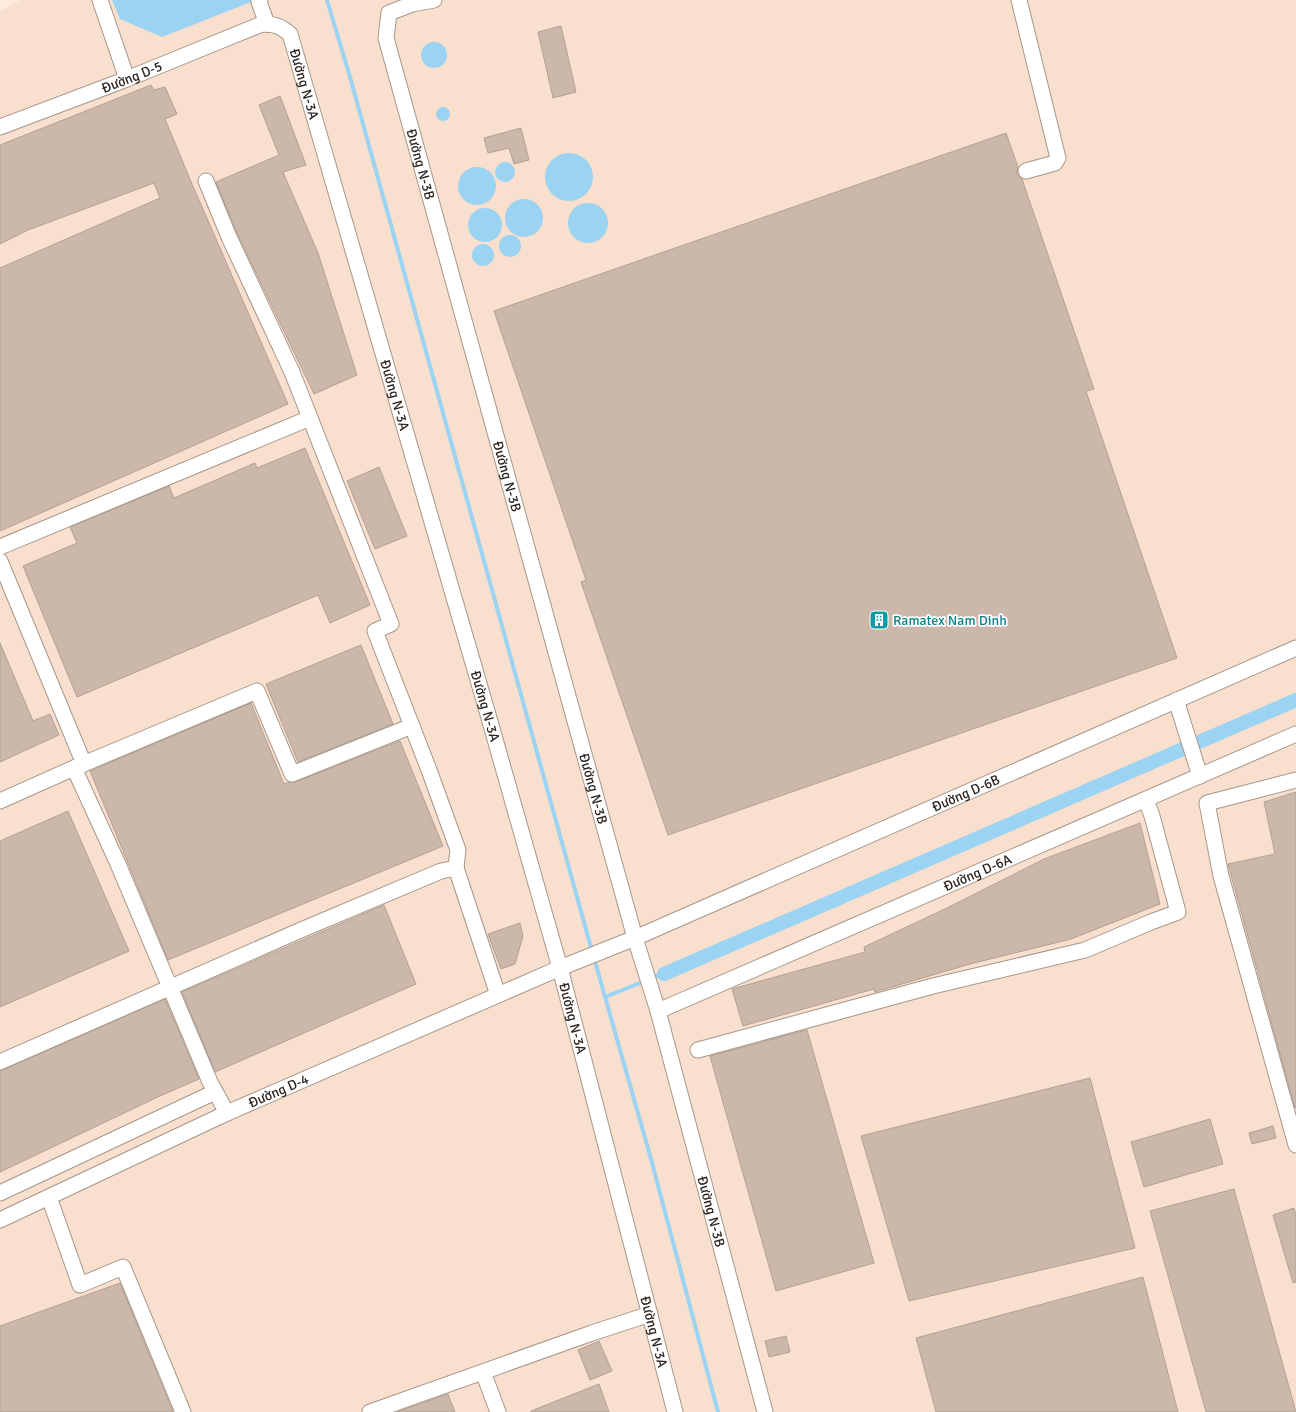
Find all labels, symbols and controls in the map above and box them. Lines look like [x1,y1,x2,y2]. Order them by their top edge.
street label: Đường N-3A [286,47,323,122]
street label: Đường D-5 [99,58,165,97]
street label: Đường N-3B [402,127,438,202]
street label: Đường N-3A [376,358,413,433]
street label: Đường N-3B [489,439,525,514]
building icon: Ramatex Nam Dinh [868,609,890,631]
place label: Ramatex Nam Dinh [893,612,1007,629]
street label: Đường N-3A [467,669,503,744]
street label: Đường N-3B [575,751,611,826]
street label: Đường D-6B [929,771,1002,816]
street label: Đường D-6A [941,850,1014,895]
street label: Đường N-3A [555,981,590,1056]
street label: Đường D-4 [246,1070,312,1112]
street label: Đường N-3B [693,1174,729,1249]
street label: Đường N-3A [636,1294,671,1370]

